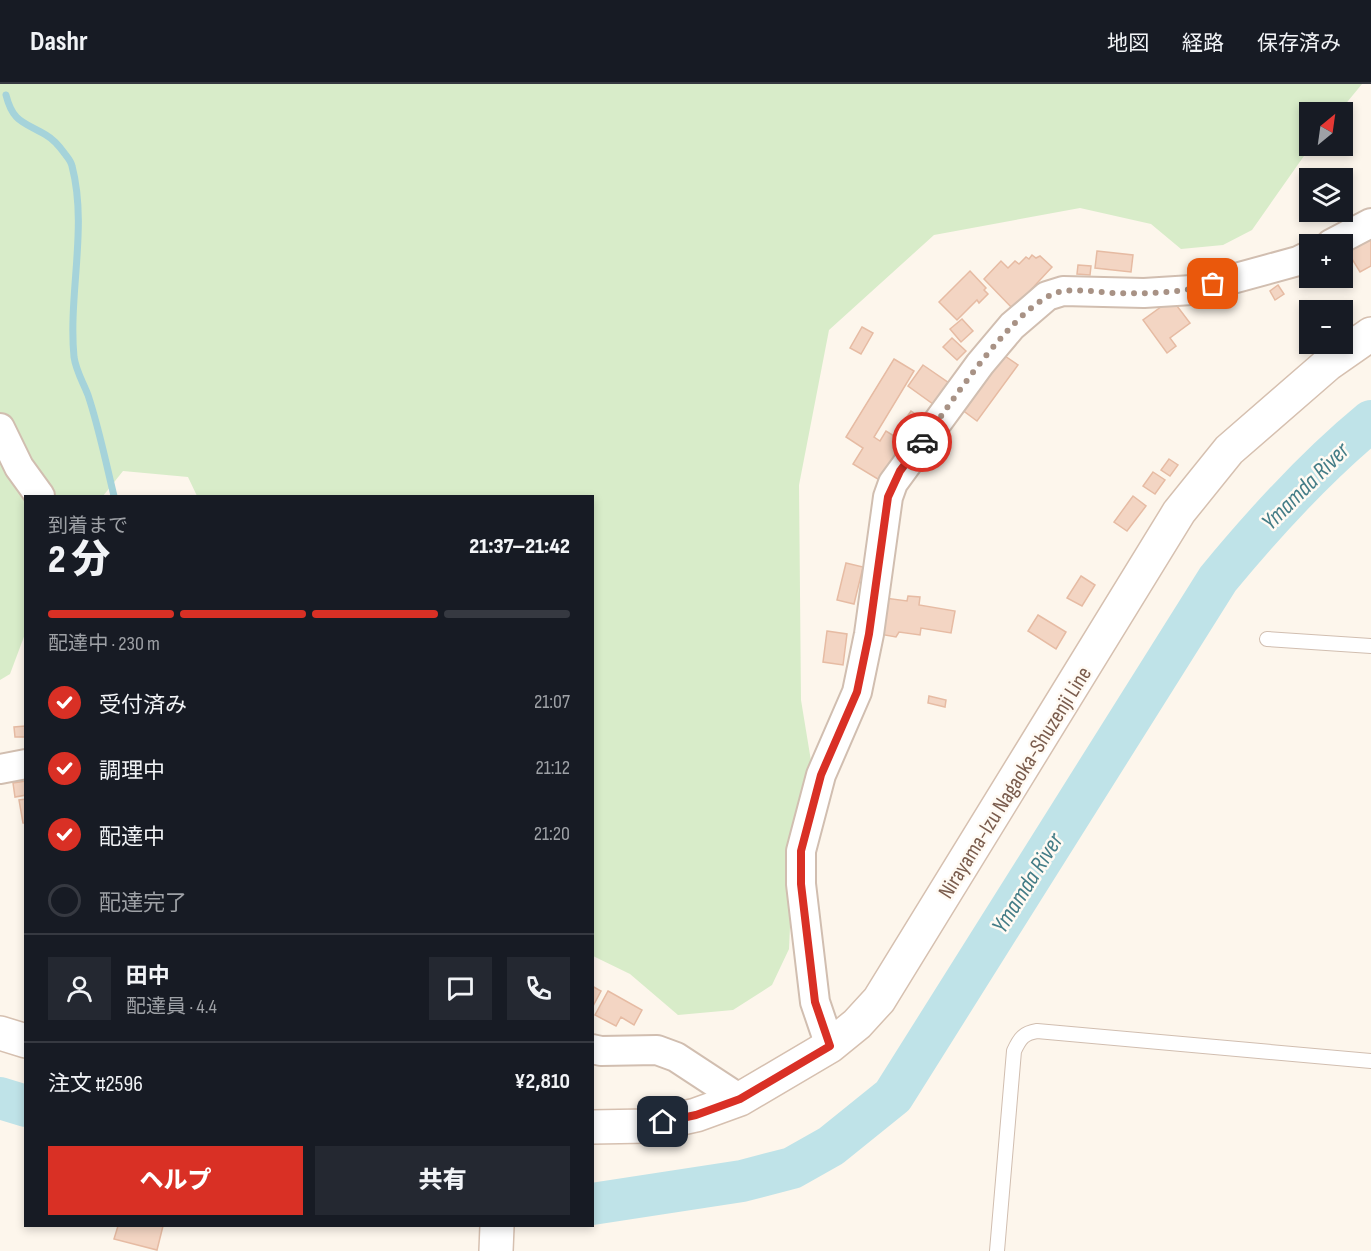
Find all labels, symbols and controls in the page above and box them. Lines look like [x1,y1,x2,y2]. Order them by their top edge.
text: Dashr [30,25,88,58]
text: 地図 [1107,31,1149,56]
text: 経路 [1182,31,1224,56]
text: 保存済み [1257,31,1341,56]
north arrow [1299,102,1353,156]
map controls [1299,102,1353,354]
button: layers [1299,168,1353,222]
button: + [1299,234,1353,288]
pin [1187,258,1238,309]
icon: bag [1196,267,1229,300]
button: − [1299,300,1353,354]
courier [892,412,952,472]
icon: car [906,426,939,459]
water label: Ymamda River [1255,436,1356,536]
text: 到着まで [48,514,128,538]
text: 21:37–21:42 [469,533,570,560]
text: 2 分 [48,537,111,584]
text: 配達中 · 230 m [48,632,160,656]
street label: Nirayama-Izu Nagaoka-Shuzenji Line [933,662,1098,904]
icon: check [48,686,81,719]
text: 21:07 [534,690,570,714]
text: 受付済み [99,692,187,719]
icon: check [48,752,81,785]
text: 21:12 [535,756,570,780]
text: 調理中 [99,758,165,785]
icon: check [48,818,81,851]
text: 21:20 [534,822,570,846]
text: 配達中 [99,824,165,851]
water label: Ymamda River [985,827,1070,939]
text: 配達完了 [99,890,187,917]
button: person [48,957,111,1020]
button: chat [429,957,492,1020]
button: phone [507,957,570,1020]
text: 田中 [126,963,170,990]
text: 配達員 · 4.4 [126,995,217,1019]
text: ¥2,810 [514,1068,570,1095]
text: 注文 #2596 [48,1071,143,1098]
pin [637,1096,688,1147]
icon: home [646,1105,679,1138]
button: ヘルプ [48,1146,303,1215]
button: 共有 [315,1146,570,1215]

